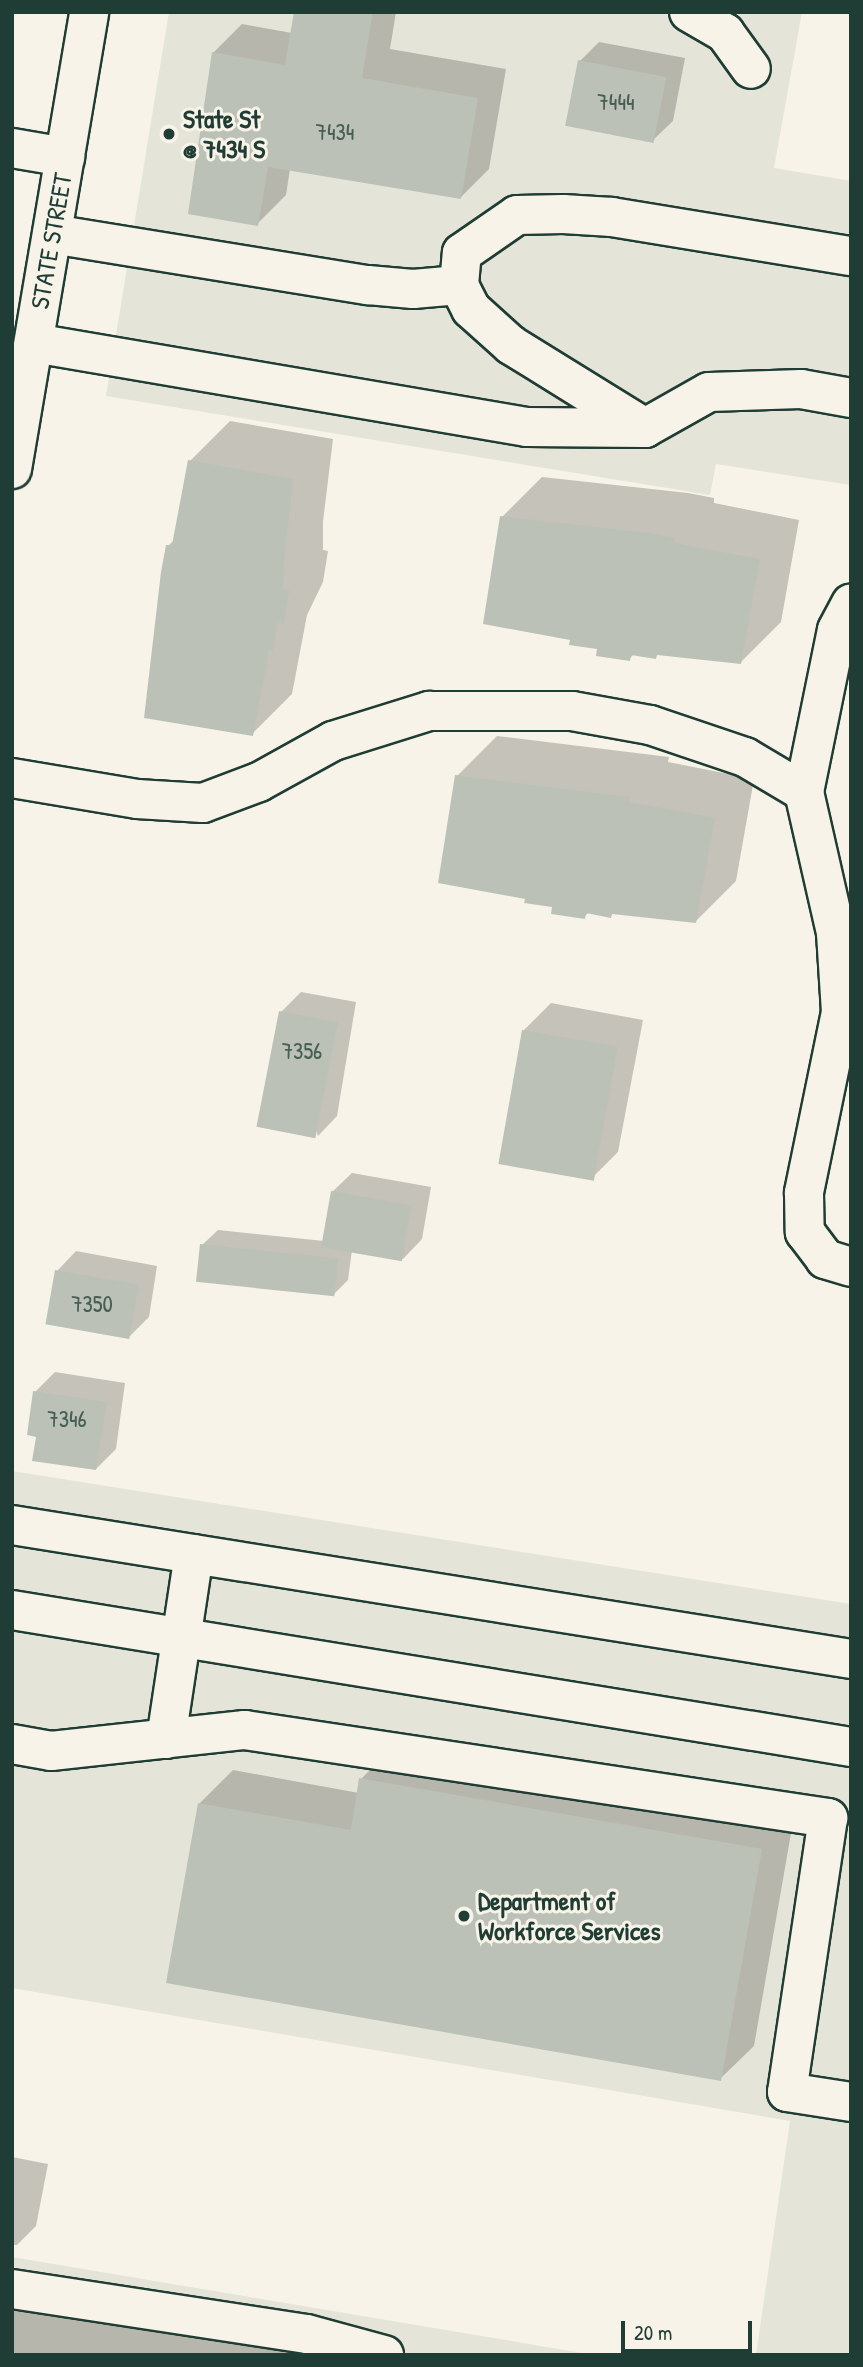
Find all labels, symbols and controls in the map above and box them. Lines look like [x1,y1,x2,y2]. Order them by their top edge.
house number: 7444 [597,88,635,116]
place label: State St @ 7434 S [183,103,265,164]
house number: 7434 [316,118,354,146]
marker: State St @ 7434 S [161,126,177,142]
street label: STATE STREET [24,171,78,311]
house number: 7356 [282,1037,322,1065]
house number: 7350 [71,1290,113,1318]
house number: 7346 [47,1405,87,1433]
place label: Department of Workforce Services [478,1885,660,1946]
marker: Department of Workforce Services [456,1908,472,1924]
scale bar [625,2308,756,2352]
text: 20 m [634,2318,672,2347]

